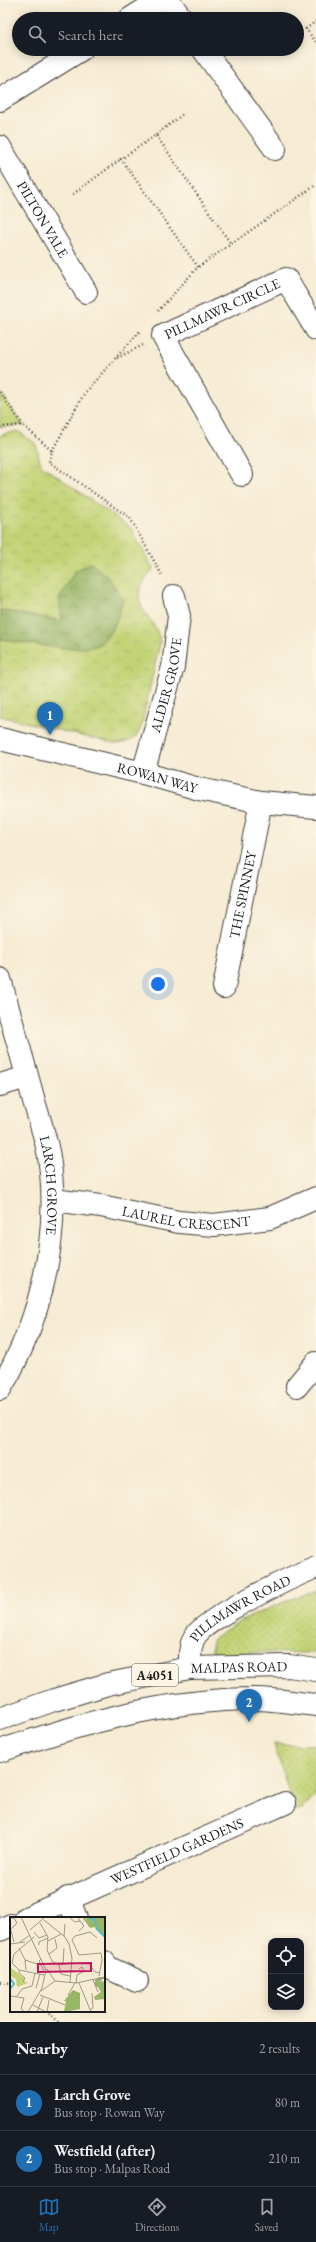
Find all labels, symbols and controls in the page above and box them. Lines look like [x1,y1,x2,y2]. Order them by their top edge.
search box [12,12,304,56]
icon: search [26,23,48,45]
text: Search here [58,25,123,44]
street label: PILTON VALE [13,178,73,261]
street label: PILLMAWR CIRCLE [161,274,283,343]
street label: ALDER GROVE [146,637,185,735]
pin: 1 [37,702,63,735]
street label: ROWAN WAY [115,758,200,797]
street label: THE SPINNEY [225,849,260,940]
your location [148,974,168,994]
street label: LARCH GROVE [36,1134,61,1236]
street label: LAUREL CRESCENT [120,1202,252,1234]
street label: PILLMAWR ROAD [185,1571,294,1645]
street label: MALPAS ROAD [190,1657,288,1677]
road number: A4051 [132,1664,178,1686]
pin: 2 [236,1689,262,1722]
street label: WESTFIELD GARDENS [107,1814,246,1888]
inset map [10,1917,105,2012]
map controls [268,1938,304,2010]
button: locate [268,1938,304,1974]
button: layers [268,1974,304,2010]
text: Nearby [16,2037,68,2059]
text: 2 results [259,2040,300,2057]
text: Larch Grove [54,2085,131,2104]
text: 1 [26,2094,32,2111]
text: 80 m [275,2094,300,2111]
text: Bus stop · Rowan Way [54,2104,165,2121]
text: Westfield (after) [54,2141,155,2160]
text: 2 [26,2150,32,2167]
text: 210 m [269,2150,300,2167]
text: Bus stop · Malpas Road [54,2160,170,2177]
tab: Map [38,2196,60,2234]
tab: Directions [135,2196,179,2234]
tab: Saved [255,2196,278,2234]

